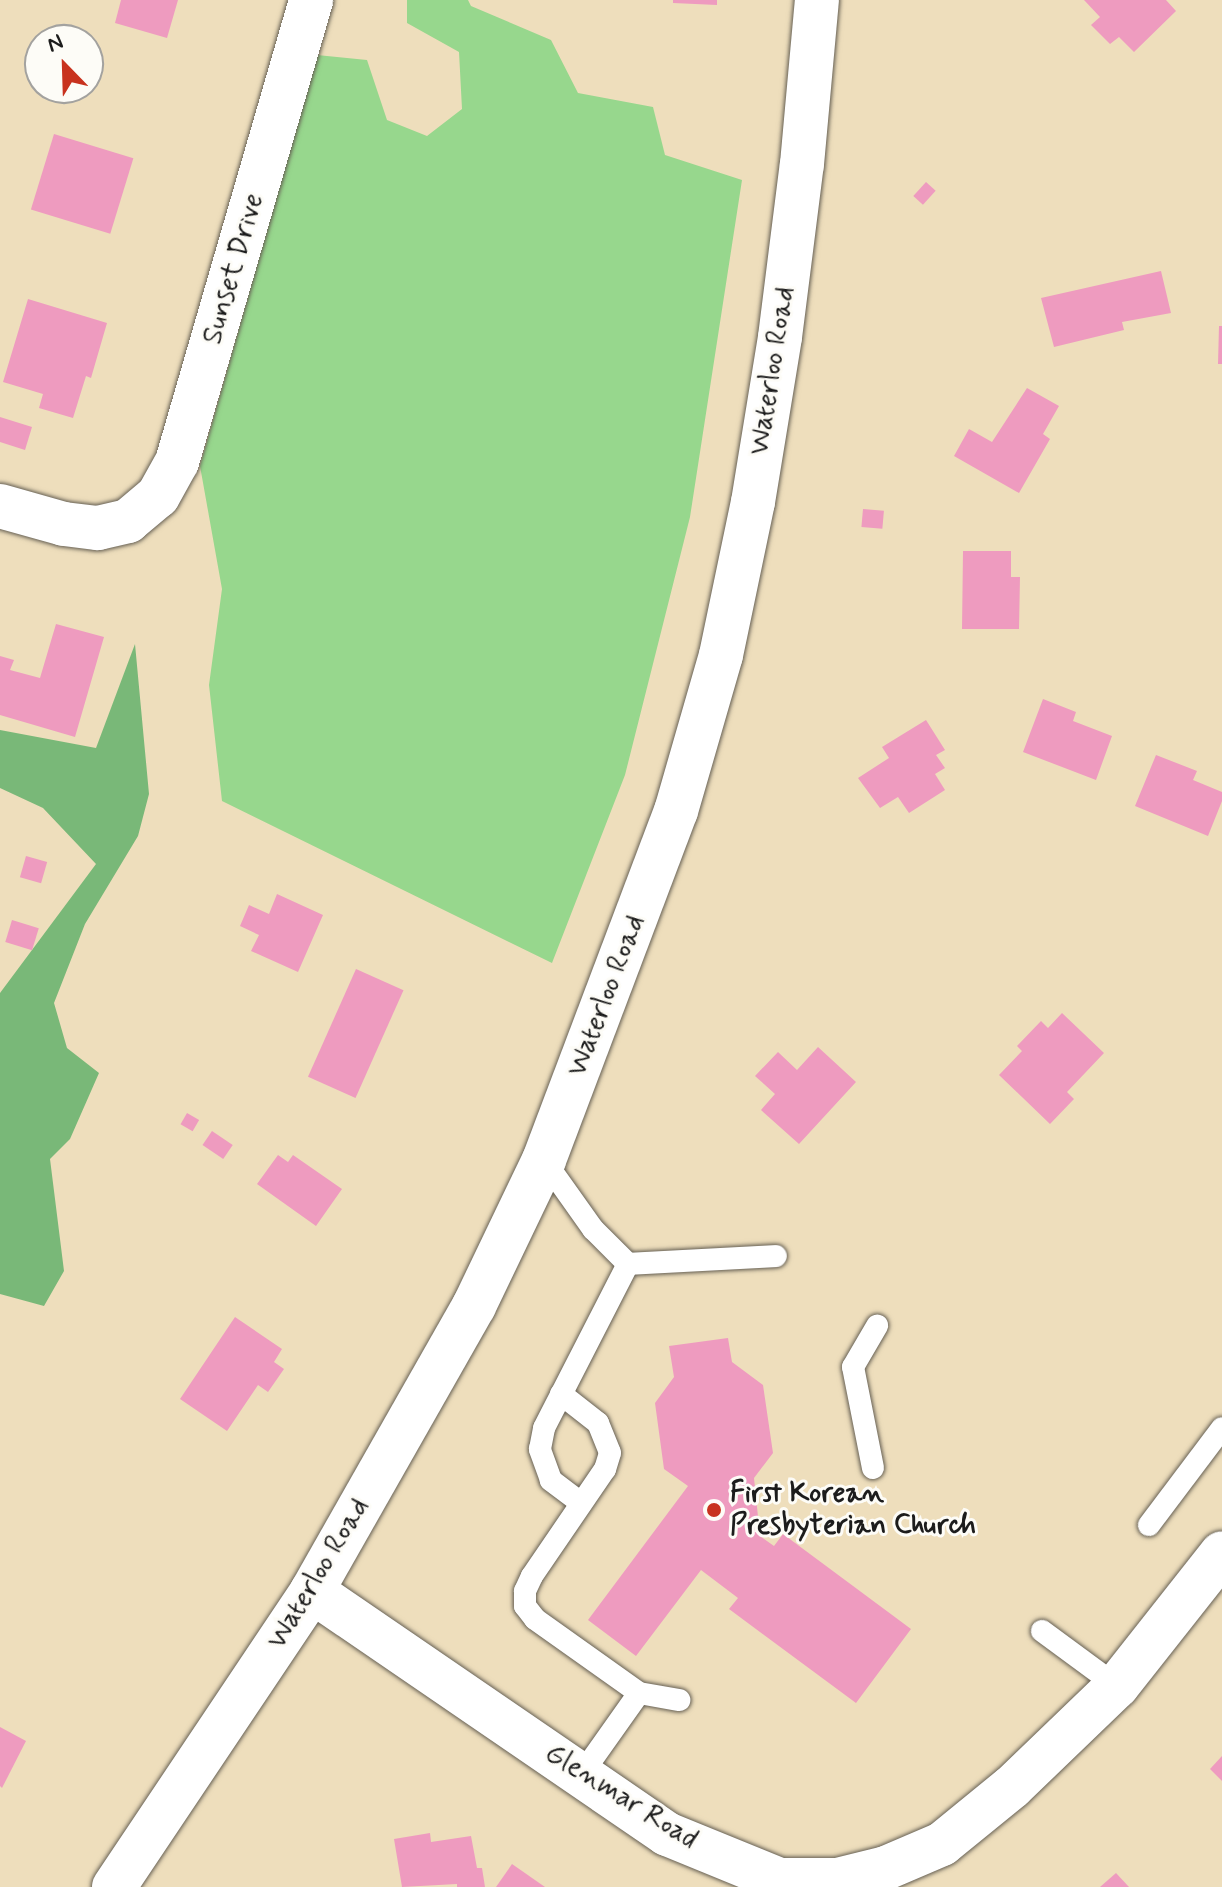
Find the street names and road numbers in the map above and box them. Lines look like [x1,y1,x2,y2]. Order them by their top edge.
street label: Sunset Drive [197,190,271,348]
street label: Waterloo Road [743,286,803,456]
street label: Waterloo Road [561,912,653,1080]
street label: Waterloo Road [261,1494,377,1654]
street label: Glenmar Road [539,1737,703,1857]

